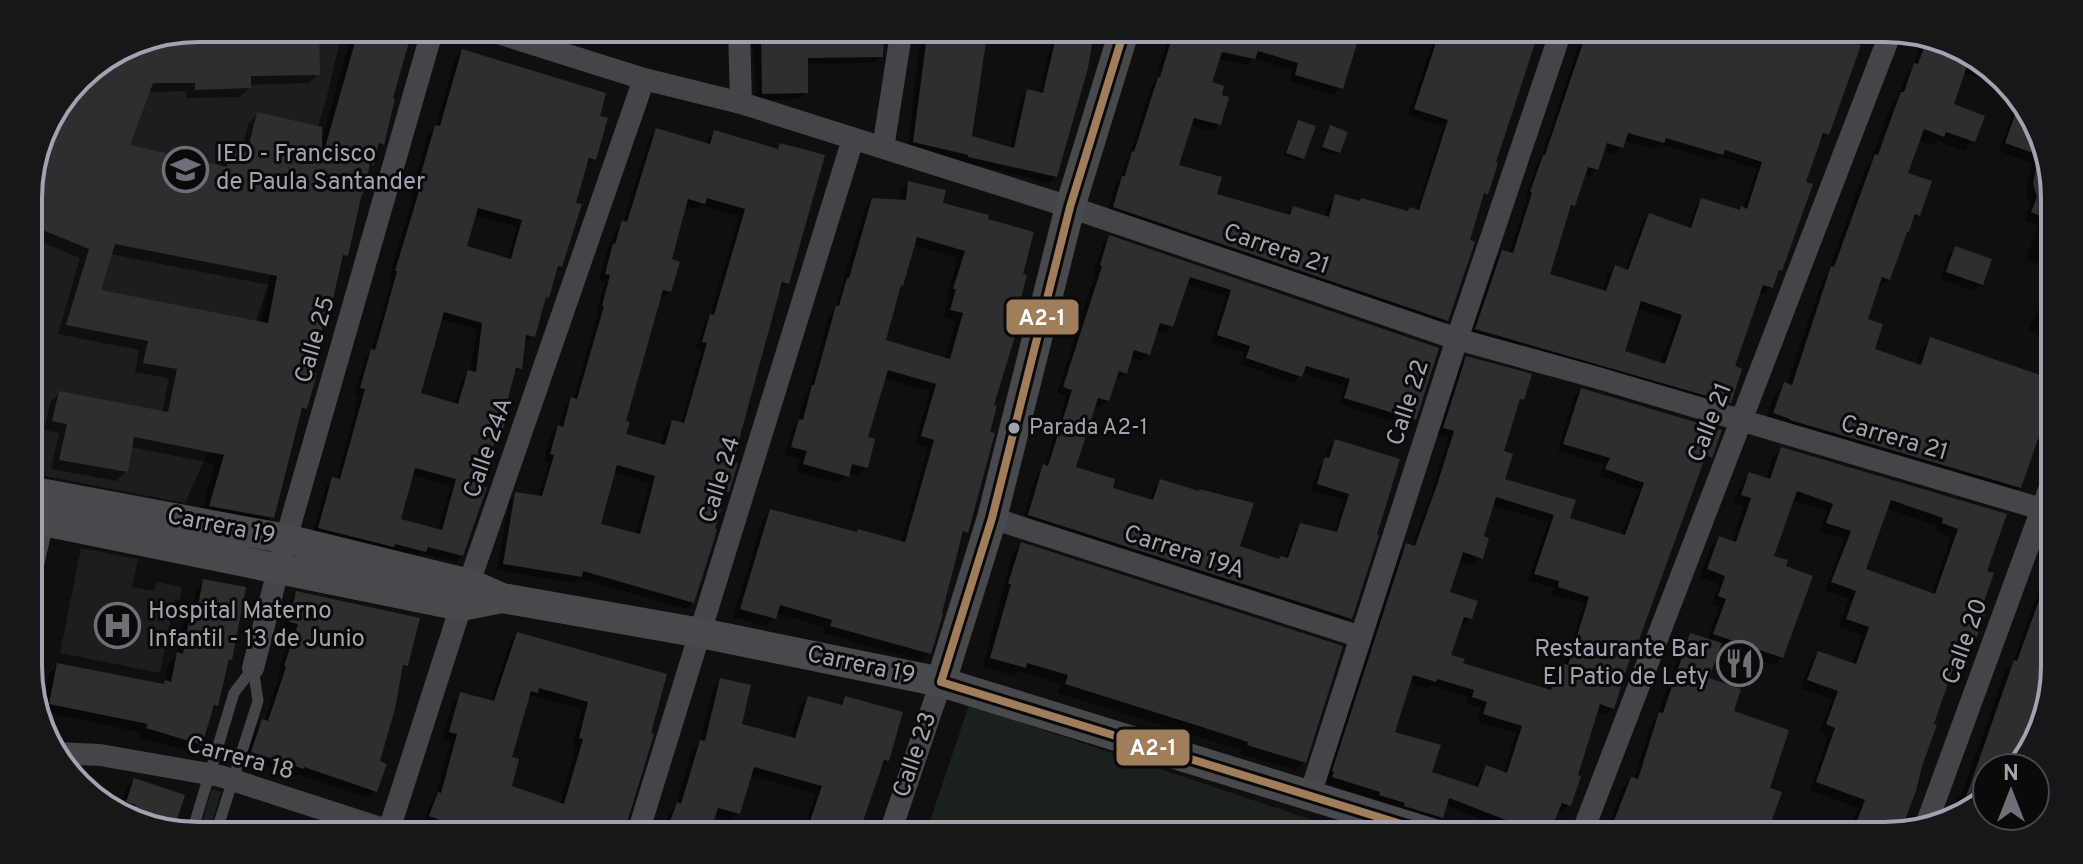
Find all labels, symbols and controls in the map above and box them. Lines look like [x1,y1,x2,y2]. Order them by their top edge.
place label: IED - Francisco de Paula Santander [216,140,425,198]
school or university icon: IED - Francisco de Paula Santander [161,145,209,193]
street label: Carrera 21 [1219,218,1333,282]
street label: Calle 25 [289,293,343,387]
line badge: A2-1 [1005,298,1080,336]
text: A2-1 [1018,306,1066,333]
street label: Calle 22 [1381,356,1437,450]
street label: Calle 21 [1682,379,1740,467]
street label: Calle 24A [458,394,520,502]
street label: Carrera 21 [1837,409,1951,469]
place label: Parada A2-1 [1029,415,1148,442]
marker: Parada A2-1 [1006,420,1022,436]
street label: Calle 24 [694,433,748,527]
street label: Carrera 19 [164,502,278,552]
street label: Carrera 19A [1120,519,1248,587]
street label: Calle 20 [1937,595,1995,689]
place label: Hospital Materno Infantil - 13 de Junio [148,597,365,655]
hospital icon: Hospital Materno Infantil - 13 de Junio [93,602,141,650]
place label: Restaurante Bar El Patio de Lety [1534,635,1709,693]
street label: Carrera 19 [804,640,918,692]
restaurant icon: Restaurante Bar El Patio de Lety [1716,640,1764,688]
street label: Calle 23 [887,708,945,802]
line badge: A2-1 [1115,728,1191,767]
street label: Carrera 18 [183,730,297,788]
text: A2-1 [1129,736,1177,763]
north arrow [1971,752,2051,832]
text: N [2003,761,2019,788]

